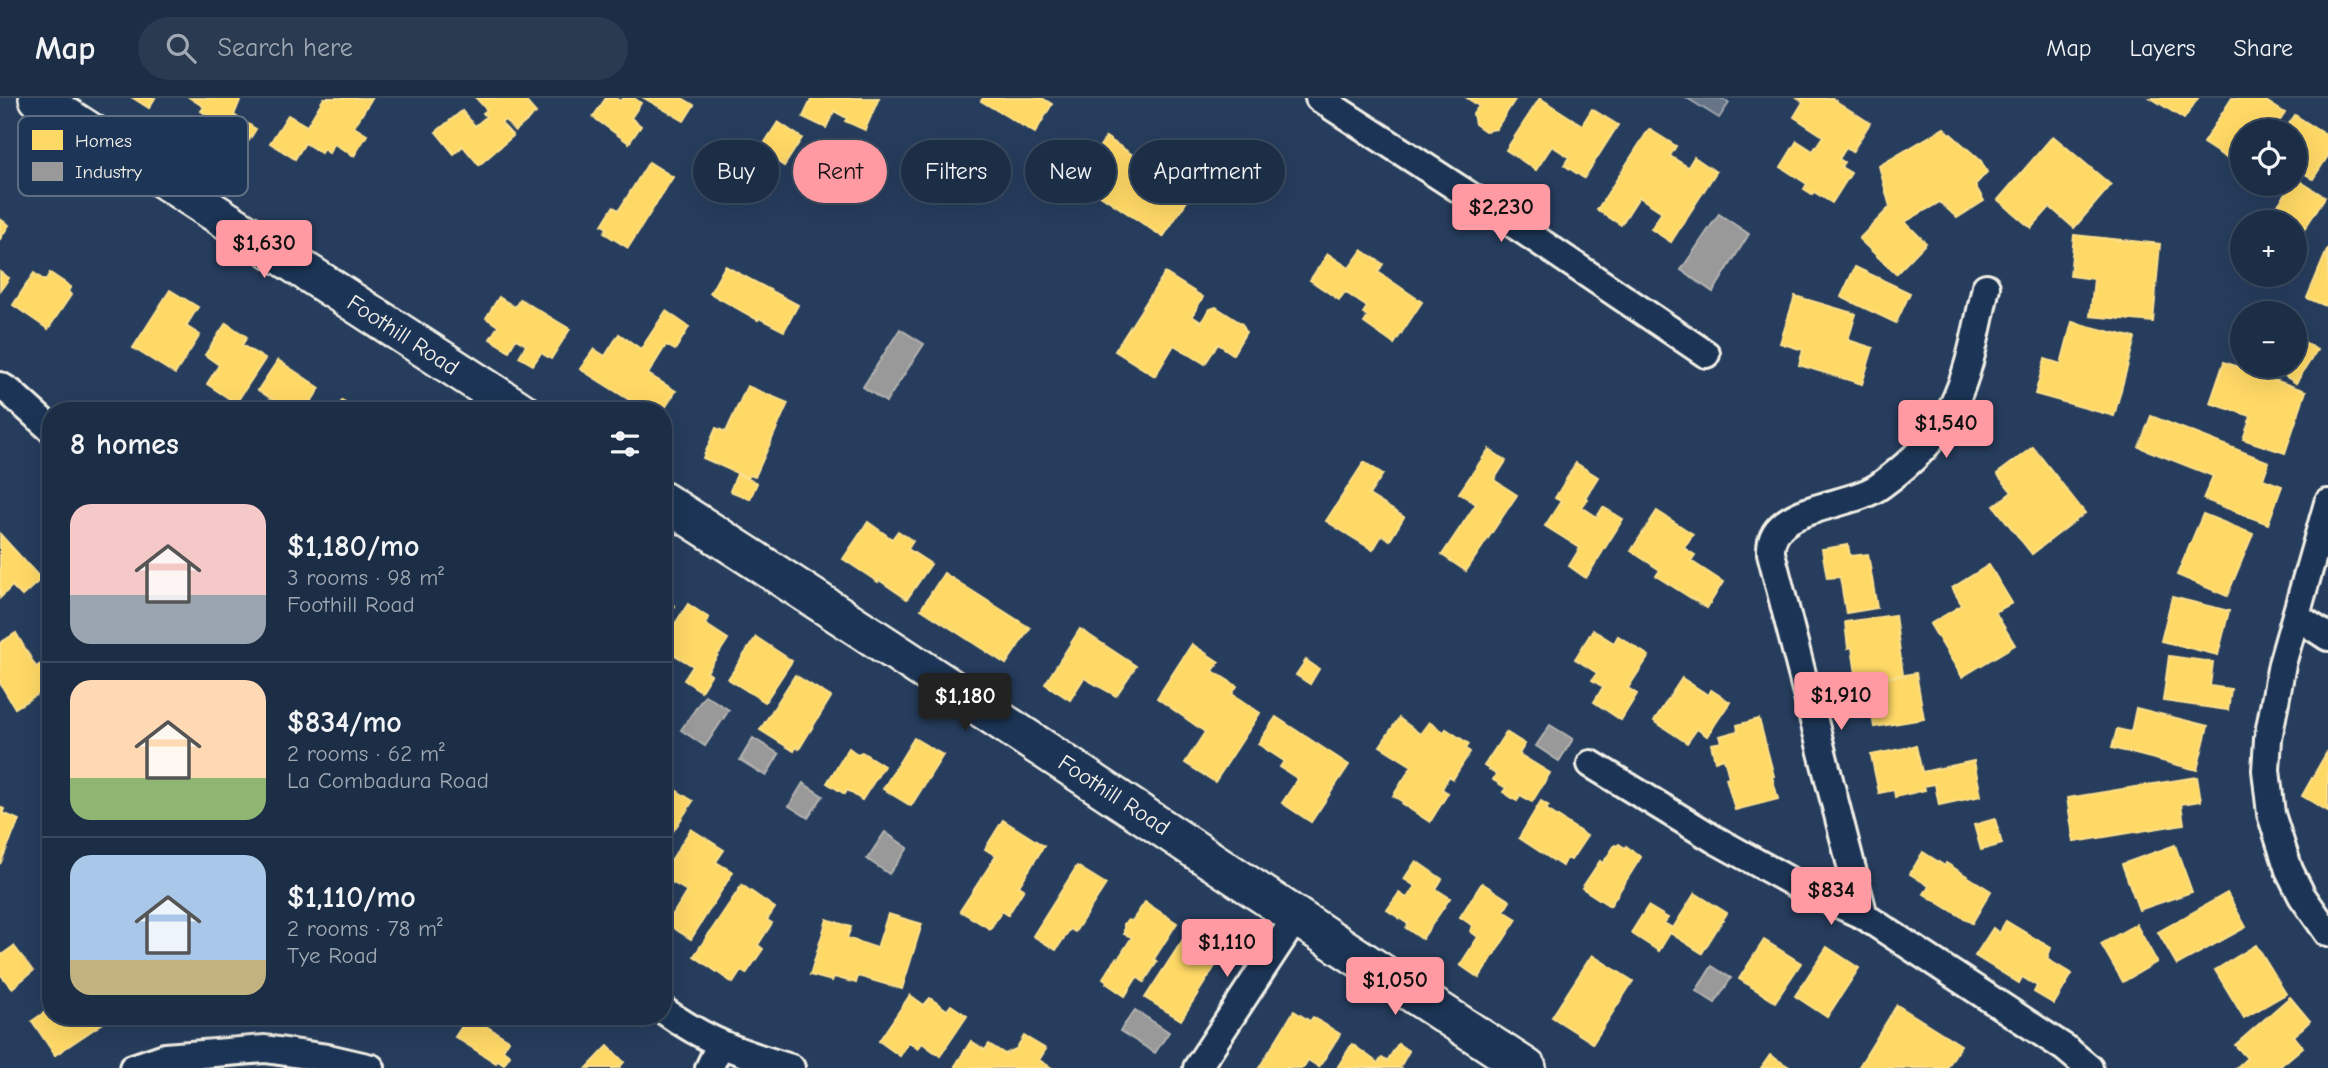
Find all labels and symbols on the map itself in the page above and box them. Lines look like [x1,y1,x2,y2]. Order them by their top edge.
legend [18,116,248,196]
text: Homes [75,130,132,152]
text: Industry [75,161,143,183]
pin: $2,230 [1444,184,1558,244]
pin: $1,630 [207,220,321,280]
street label: Foothill Road [342,289,464,381]
pin: $1,540 [1889,400,2003,460]
pin: $1,910 [1784,672,1898,732]
pin: $1,180 [908,674,1022,733]
street label: Foothill Road [1053,749,1175,841]
pin: $834 [1790,868,1872,927]
pin: $1,110 [1170,920,1284,979]
pin: $1,050 [1338,958,1452,1017]

